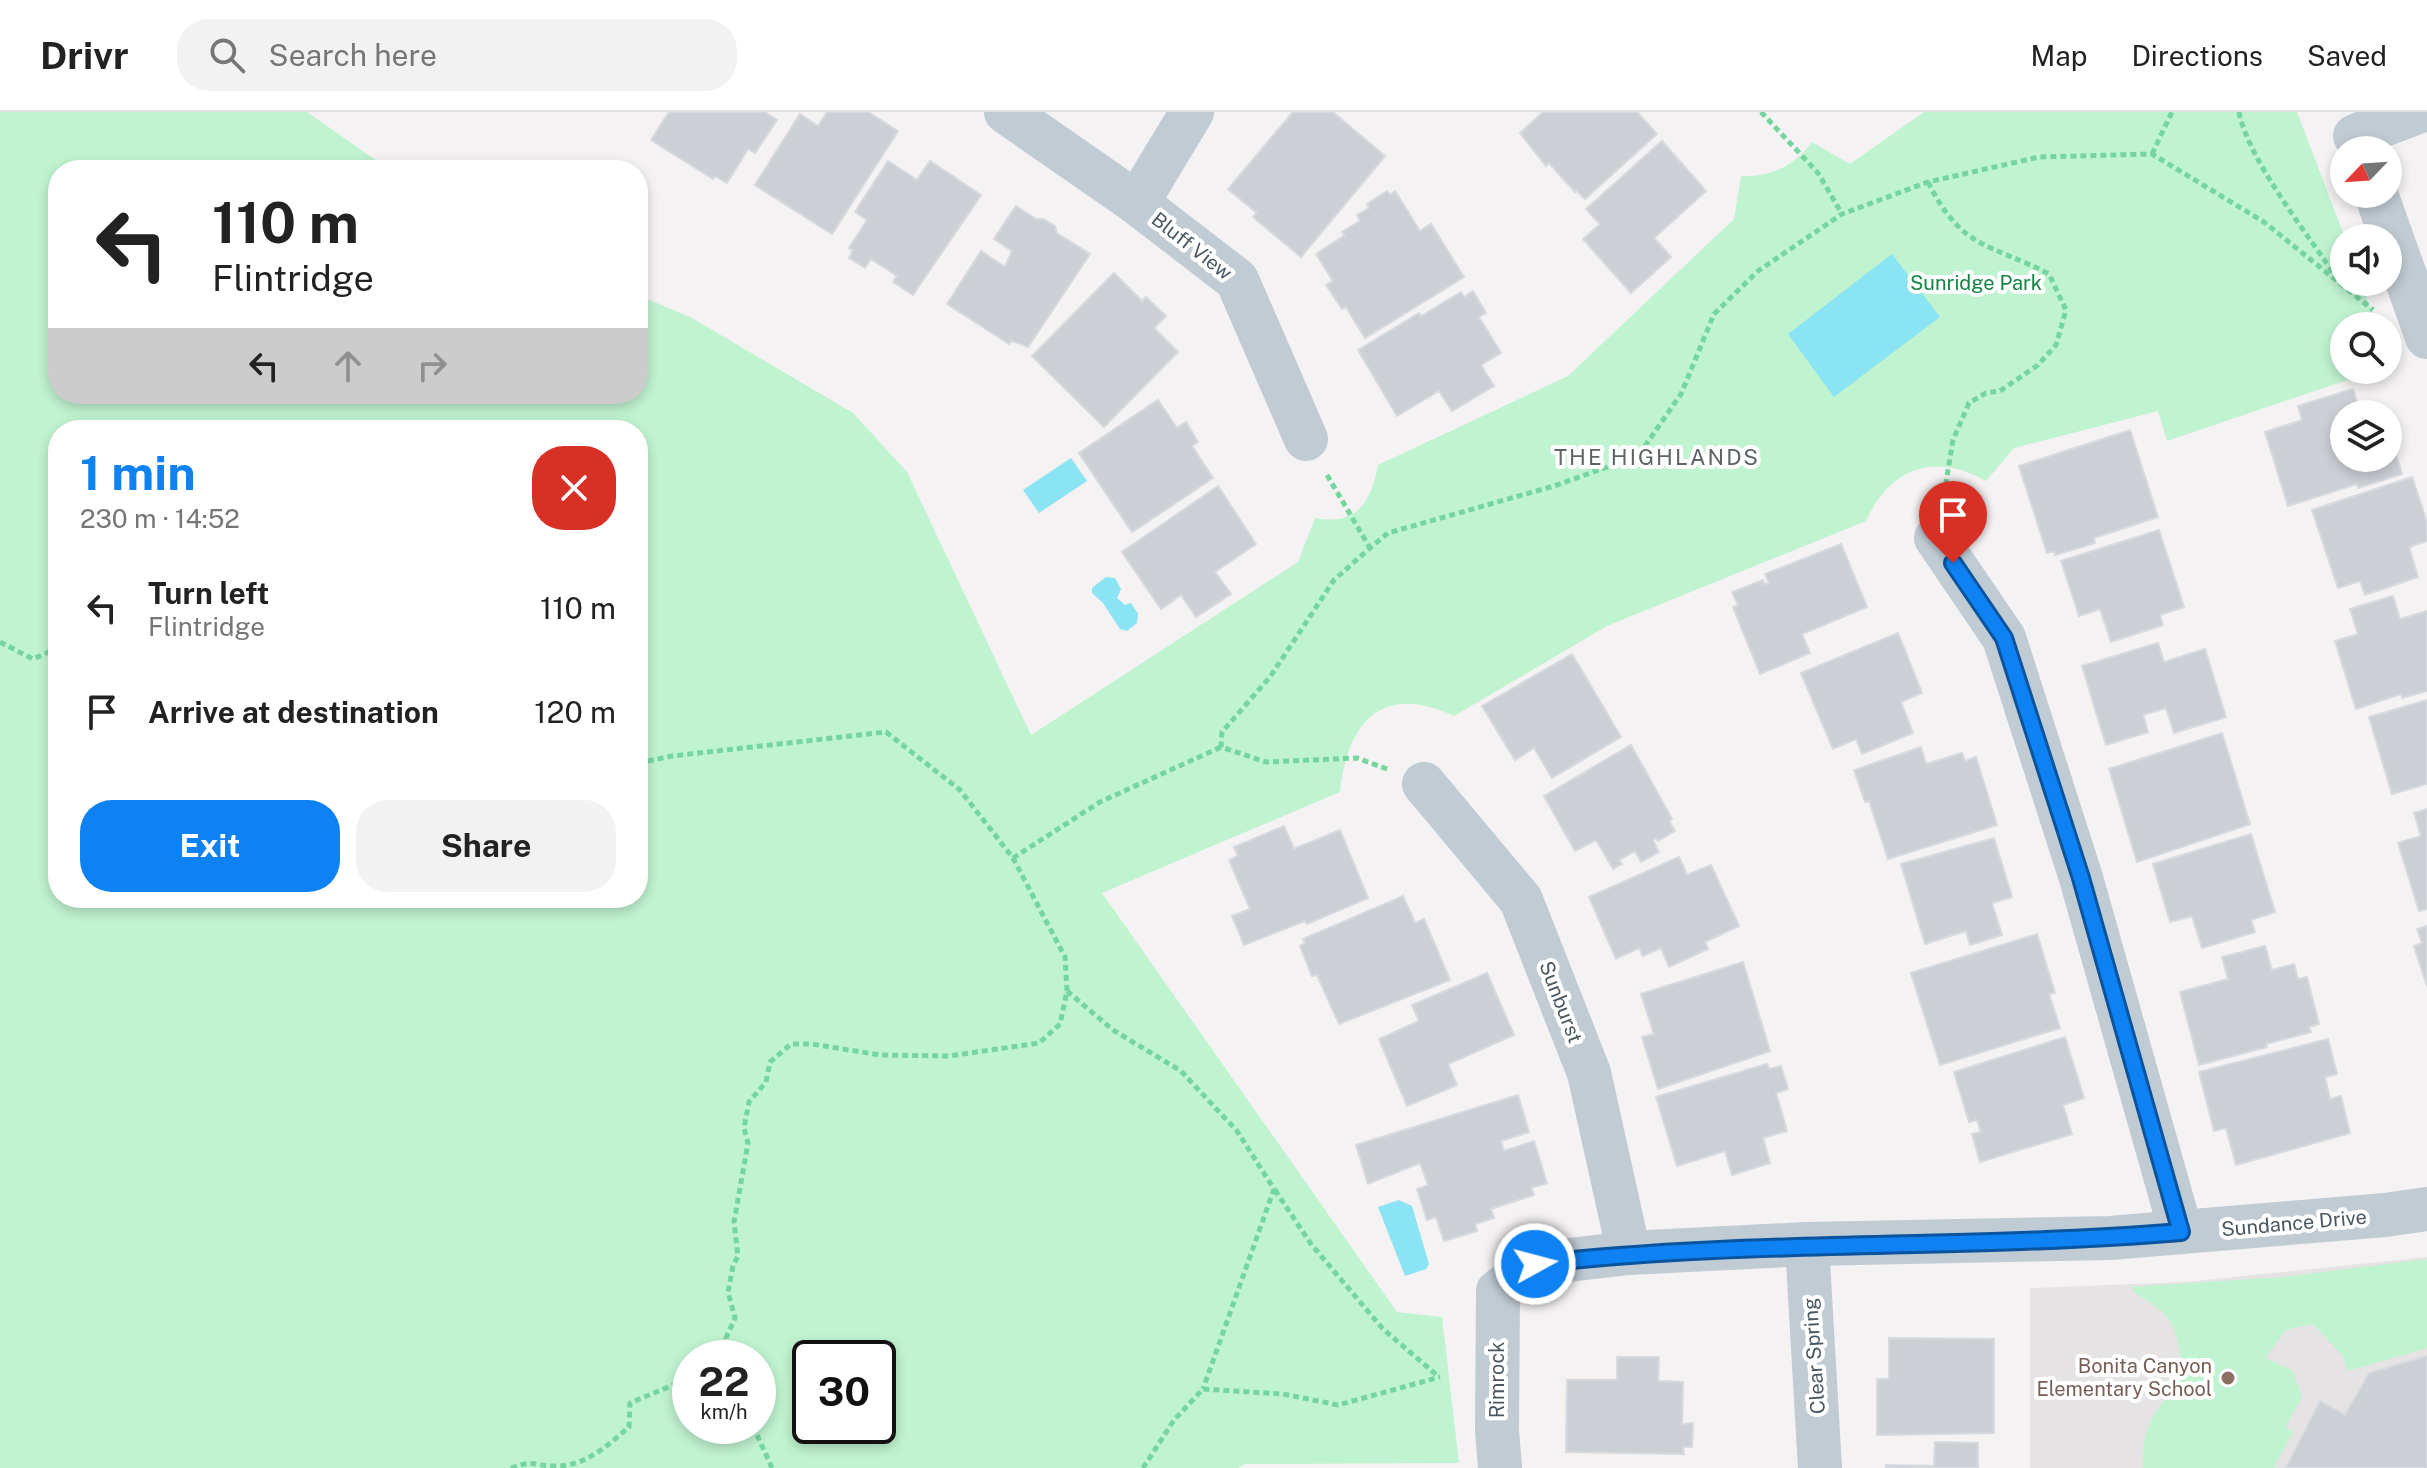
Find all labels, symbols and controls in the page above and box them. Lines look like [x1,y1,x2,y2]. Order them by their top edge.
search box [177,19,737,91]
text: Drivr [40,33,129,78]
icon: search [205,33,249,77]
text: Search here [269,37,437,73]
text: Map [2031,39,2087,72]
text: Directions [2131,39,2263,72]
text: Saved [2307,39,2387,72]
north arrow [2330,136,2402,208]
map controls [2330,136,2402,472]
text: 110 m [212,190,359,256]
icon: left [80,192,184,296]
street label: Bluff View [1147,207,1237,285]
button: sound [2330,224,2402,296]
text: Flintridge [212,257,374,299]
park label: Sunridge Park [1910,271,2042,295]
button: search [2330,312,2402,384]
icon: left [242,344,286,388]
icon: ahead [326,344,370,388]
icon: right [410,344,454,388]
button: layers [2330,400,2402,472]
text: 1 min [80,444,196,501]
district label: THE HIGHLANDS [1554,444,1760,470]
button: close [532,446,616,530]
pin [1919,481,1987,563]
icon: arrive [1931,493,1975,537]
text: 230 m · 14:52 [80,503,240,534]
text: Turn left [148,575,269,611]
icon: left [80,586,124,630]
text: 110 m [540,590,616,626]
text: Flintridge [148,611,265,642]
icon: arrive [80,690,124,734]
text: Arrive at destination [148,694,439,730]
text: 120 m [534,694,616,730]
button: Exit [80,800,340,892]
button: Share [356,800,616,892]
street label: Sunburst [1534,958,1588,1046]
street label: Sundance Drive [2220,1205,2368,1241]
position arrow [1493,1222,1577,1306]
street label: Clear Spring [1798,1297,1830,1415]
speed limit sign: 30 [792,1340,896,1444]
street label: Rimrock [1485,1342,1509,1418]
place label: Bonita Canyon Elementary School [2037,1354,2212,1401]
text: 22 [699,1358,749,1405]
marker: Bonita Canyon Elementary School [2219,1369,2237,1387]
text: km/h [700,1400,748,1424]

